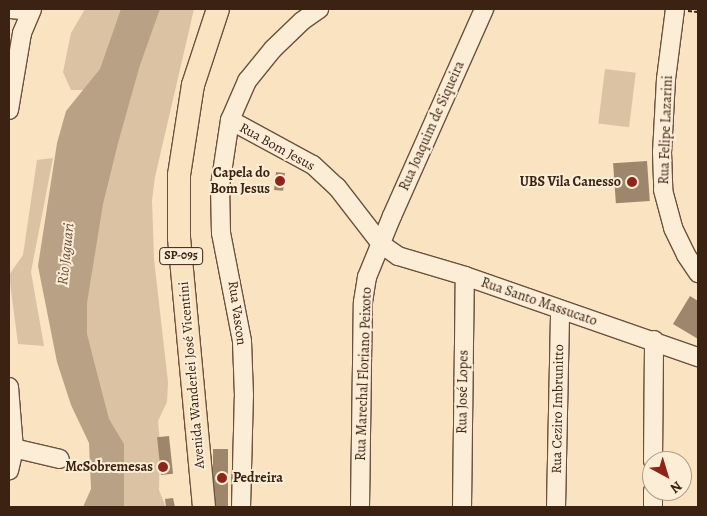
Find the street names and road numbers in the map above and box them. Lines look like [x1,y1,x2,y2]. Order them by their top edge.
street label: Rua Joaquim de Siqueira [396,59,468,193]
street label: Rua Felipe Lazarini [656,75,676,185]
street label: Rua Bom Jesus [236,119,318,175]
road number: SP-095 [158,247,204,266]
street label: Rua Santo Massucato [479,274,599,330]
street label: Rua Vascon [224,280,250,346]
street label: Avenida Wanderlei José Vicentini [175,281,209,469]
street label: Rua Marechal Floriano Peixoto [353,287,375,461]
street label: Rua Ceziro Imbrunitto [548,344,568,474]
street label: Rua José Lopes [454,350,472,434]

